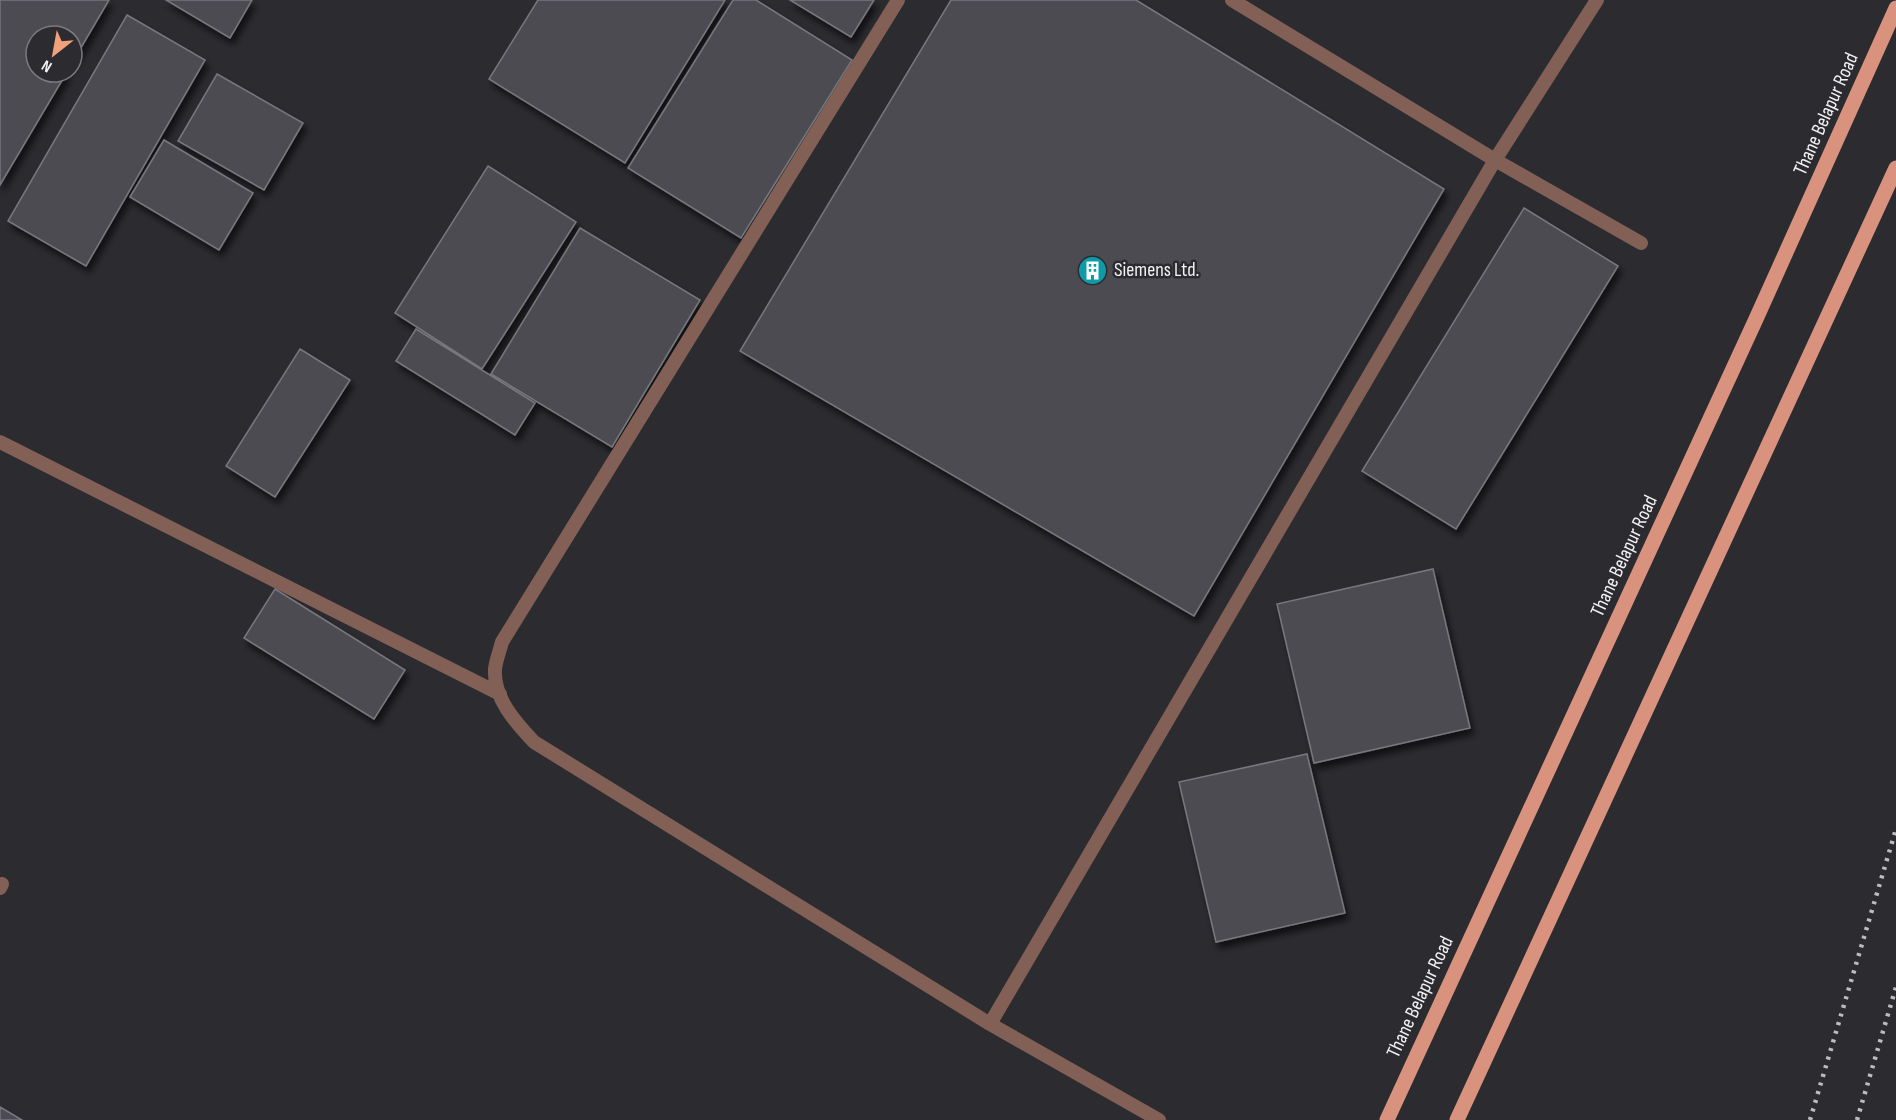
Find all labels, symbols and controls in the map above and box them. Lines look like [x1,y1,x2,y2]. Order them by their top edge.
north arrow [24,24,84,84]
street label: Thane Belapur Road [1788,49,1864,179]
text: N [38,55,56,76]
building icon: Siemens Ltd. [1077,254,1109,286]
place label: Siemens Ltd. [1114,258,1199,282]
street label: Thane Belapur Road [1585,491,1663,621]
street label: Thane Belapur Road [1381,932,1459,1062]

